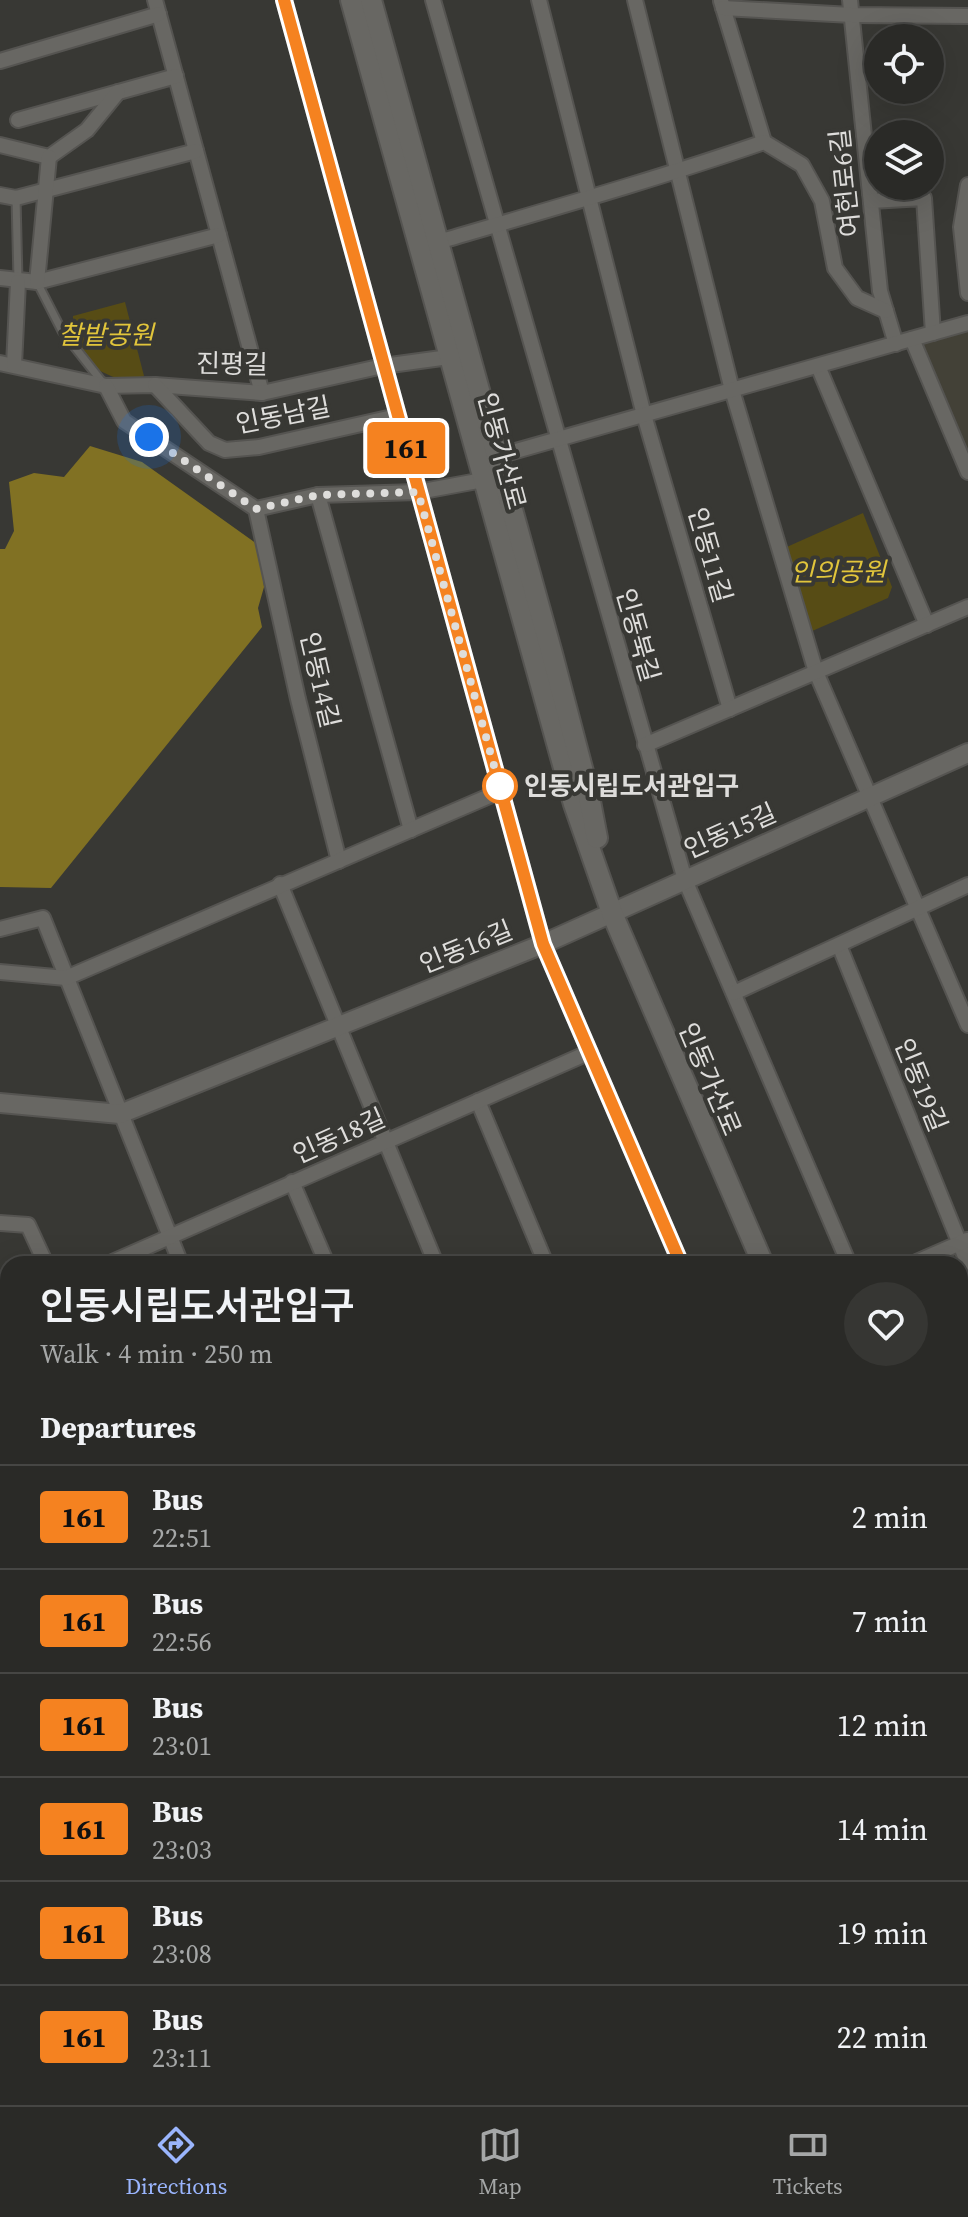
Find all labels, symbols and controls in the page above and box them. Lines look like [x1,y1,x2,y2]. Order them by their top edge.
map controls [864,24,944,200]
button: locate [864,24,944,104]
button: layers [864,120,944,200]
street label: 여헌로6길 [821,127,869,239]
park label: 찰밭공원 [58,317,156,353]
street label: 진평길 [196,345,268,383]
street label: 인동남길 [233,388,333,442]
street label: 인동가산로 [469,389,535,513]
your location [129,417,169,457]
line badge: 161 [360,422,452,474]
text: 161 [383,429,429,467]
street label: 인동11길 [679,503,741,607]
park label: 인의공원 [790,554,888,590]
street label: 인동북길 [608,584,668,686]
street label: 인동14길 [291,628,349,732]
place label: 인동시립도서관입구 [524,768,739,804]
marker: 인동시립도서관입구 [483,769,517,803]
street label: 인동15길 [678,795,782,867]
street label: 인동16길 [414,912,518,982]
street label: 인동가산로 [670,1017,750,1141]
street label: 인동19길 [886,1033,956,1137]
street label: 인동18길 [287,1100,391,1172]
text: 인동시립도서관입구 [40,1280,355,1332]
button: heart [844,1282,928,1366]
text: Walk · 4 min · 250 m [40,1336,273,1372]
text: Departures [40,1407,196,1448]
text: Bus [152,1479,203,1520]
text: 2 min [852,1497,928,1538]
text: 161 [61,1498,107,1536]
text: 22:51 [152,1520,212,1556]
text: Bus [152,1583,203,1624]
text: 7 min [852,1601,928,1642]
text: 161 [61,1602,107,1640]
text: 22:56 [152,1624,212,1660]
text: Bus [152,1687,203,1728]
text: 12 min [837,1705,928,1746]
text: 161 [61,1706,107,1744]
text: 23:01 [152,1728,212,1764]
text: Bus [152,1791,203,1832]
text: 14 min [837,1809,928,1850]
text: 161 [61,1810,107,1848]
text: 23:03 [152,1832,212,1868]
text: Bus [152,1895,203,1936]
text: 19 min [837,1913,928,1954]
text: 161 [61,1914,107,1952]
text: 23:08 [152,1936,212,1972]
text: Bus [152,1999,203,2040]
text: 22 min [837,2017,928,2058]
text: 161 [61,2018,107,2056]
text: 23:11 [152,2040,212,2076]
tab: Directions [125,2123,227,2201]
tab: Map [478,2123,522,2201]
tab: Tickets [773,2123,843,2201]

